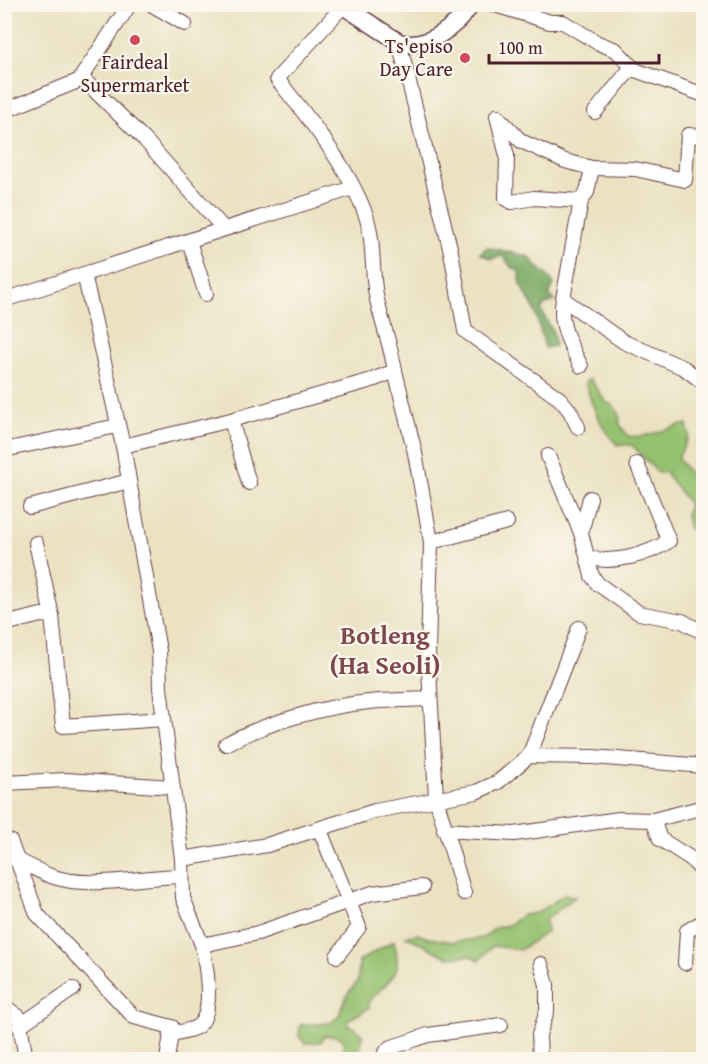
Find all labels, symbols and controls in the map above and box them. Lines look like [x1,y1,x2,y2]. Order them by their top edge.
scale bar [489,27,658,65]
place label: Ts'episo Day Care [379,31,453,83]
marker: Fairdeal Supermarket [128,33,142,47]
text: 100 m [498,34,543,61]
place label: Fairdeal Supermarket [80,47,190,99]
marker: Ts'episo Day Care [458,51,472,65]
district label: Botleng (Ha Seoli) [330,615,440,684]

